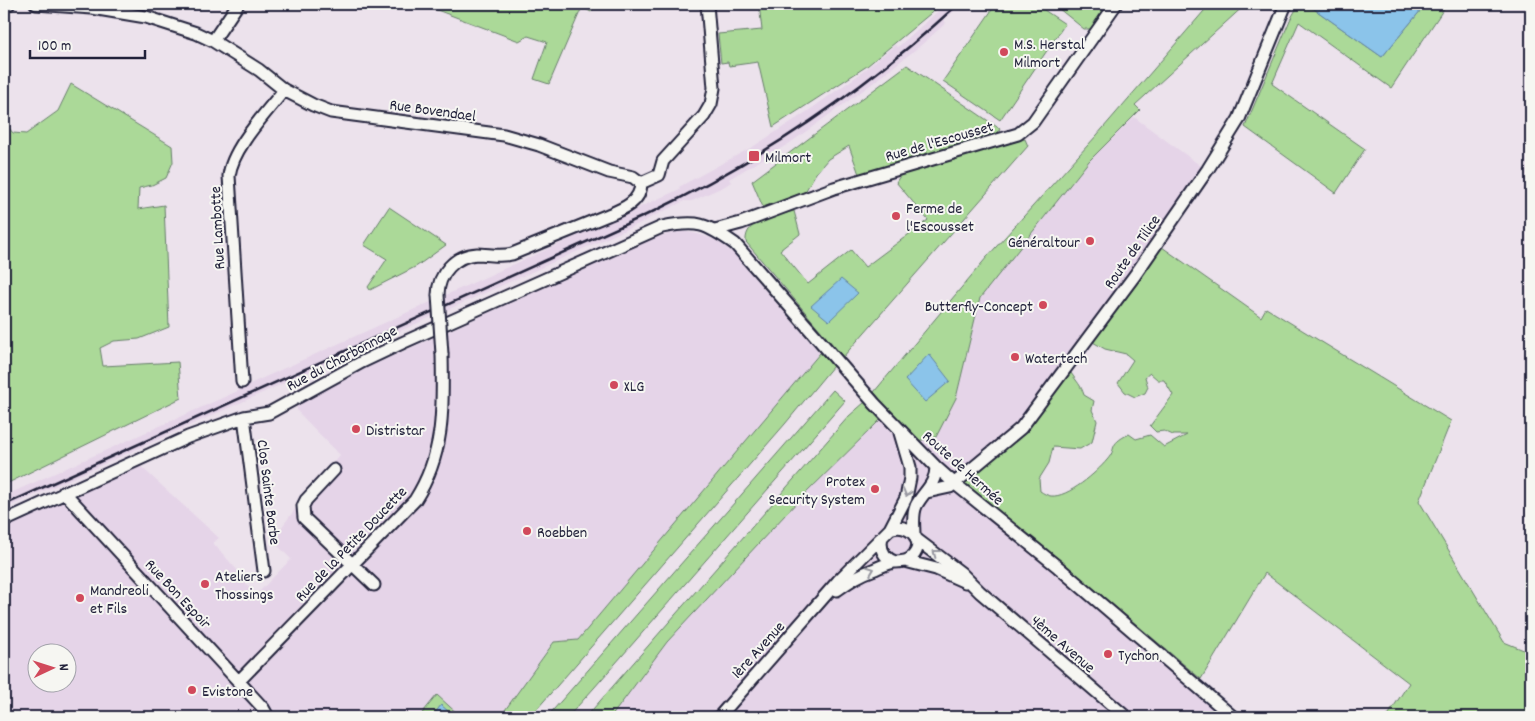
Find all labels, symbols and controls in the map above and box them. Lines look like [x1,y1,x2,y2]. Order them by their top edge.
scale bar [30,28,145,60]
place label: M.S. Herstal Milmort [1014,34,1085,75]
text: 100 m [38,36,71,58]
marker: M.S. Herstal Milmort [998,46,1010,58]
street label: Rue Bovendael [388,94,478,129]
street label: Rue de l'Escousset [883,116,996,169]
place label: Milmort [765,147,811,170]
marker: Milmort [747,149,761,163]
street label: Rue Lambotte [205,186,232,270]
place label: Ferme de l'Escousset [906,198,974,239]
marker: Ferme de l'Escousset [890,210,902,222]
street label: Route de Tilice [1099,211,1167,294]
place label: Généraltour [1008,232,1080,255]
marker: Généraltour [1084,235,1096,247]
place label: Butterfly-Concept [925,296,1033,319]
marker: Butterfly-Concept [1037,299,1049,311]
street label: Rue du Charbonnage [283,320,402,398]
place label: Watertech [1025,348,1087,371]
marker: Watertech [1009,351,1021,363]
place label: XLG [624,376,644,399]
marker: XLG [608,379,620,391]
place label: Distristar [366,420,425,443]
marker: Distristar [350,423,362,435]
street label: Route de Hermée [916,426,1008,512]
street label: Clos Sainte Barbe [250,438,285,546]
place label: Protex Security System [768,471,865,512]
street label: Rue de la Petite Doucette [290,482,413,608]
marker: Protex Security System [869,483,881,495]
one-way arrow [902,488,912,496]
place label: Roebben [537,522,587,545]
marker: Roebben [521,525,533,537]
one-way arrow [933,551,942,559]
street label: Rue Bon Espoir [139,554,216,635]
place label: Ateliers Thossings [215,566,274,607]
one-way arrow [866,566,874,576]
marker: Ateliers Thossings [199,578,211,590]
place label: Mandreoli et Fils [90,580,149,621]
marker: Mandreoli et Fils [74,592,86,604]
street label: 4ème Avenue [1025,610,1100,679]
street label: 1ère Avenue [727,617,791,685]
north arrow [28,644,78,694]
place label: Tychon [1118,645,1159,668]
marker: Tychon [1102,648,1114,660]
text: N [53,663,73,671]
place label: Evistone [202,681,253,704]
marker: Evistone [186,684,198,696]

